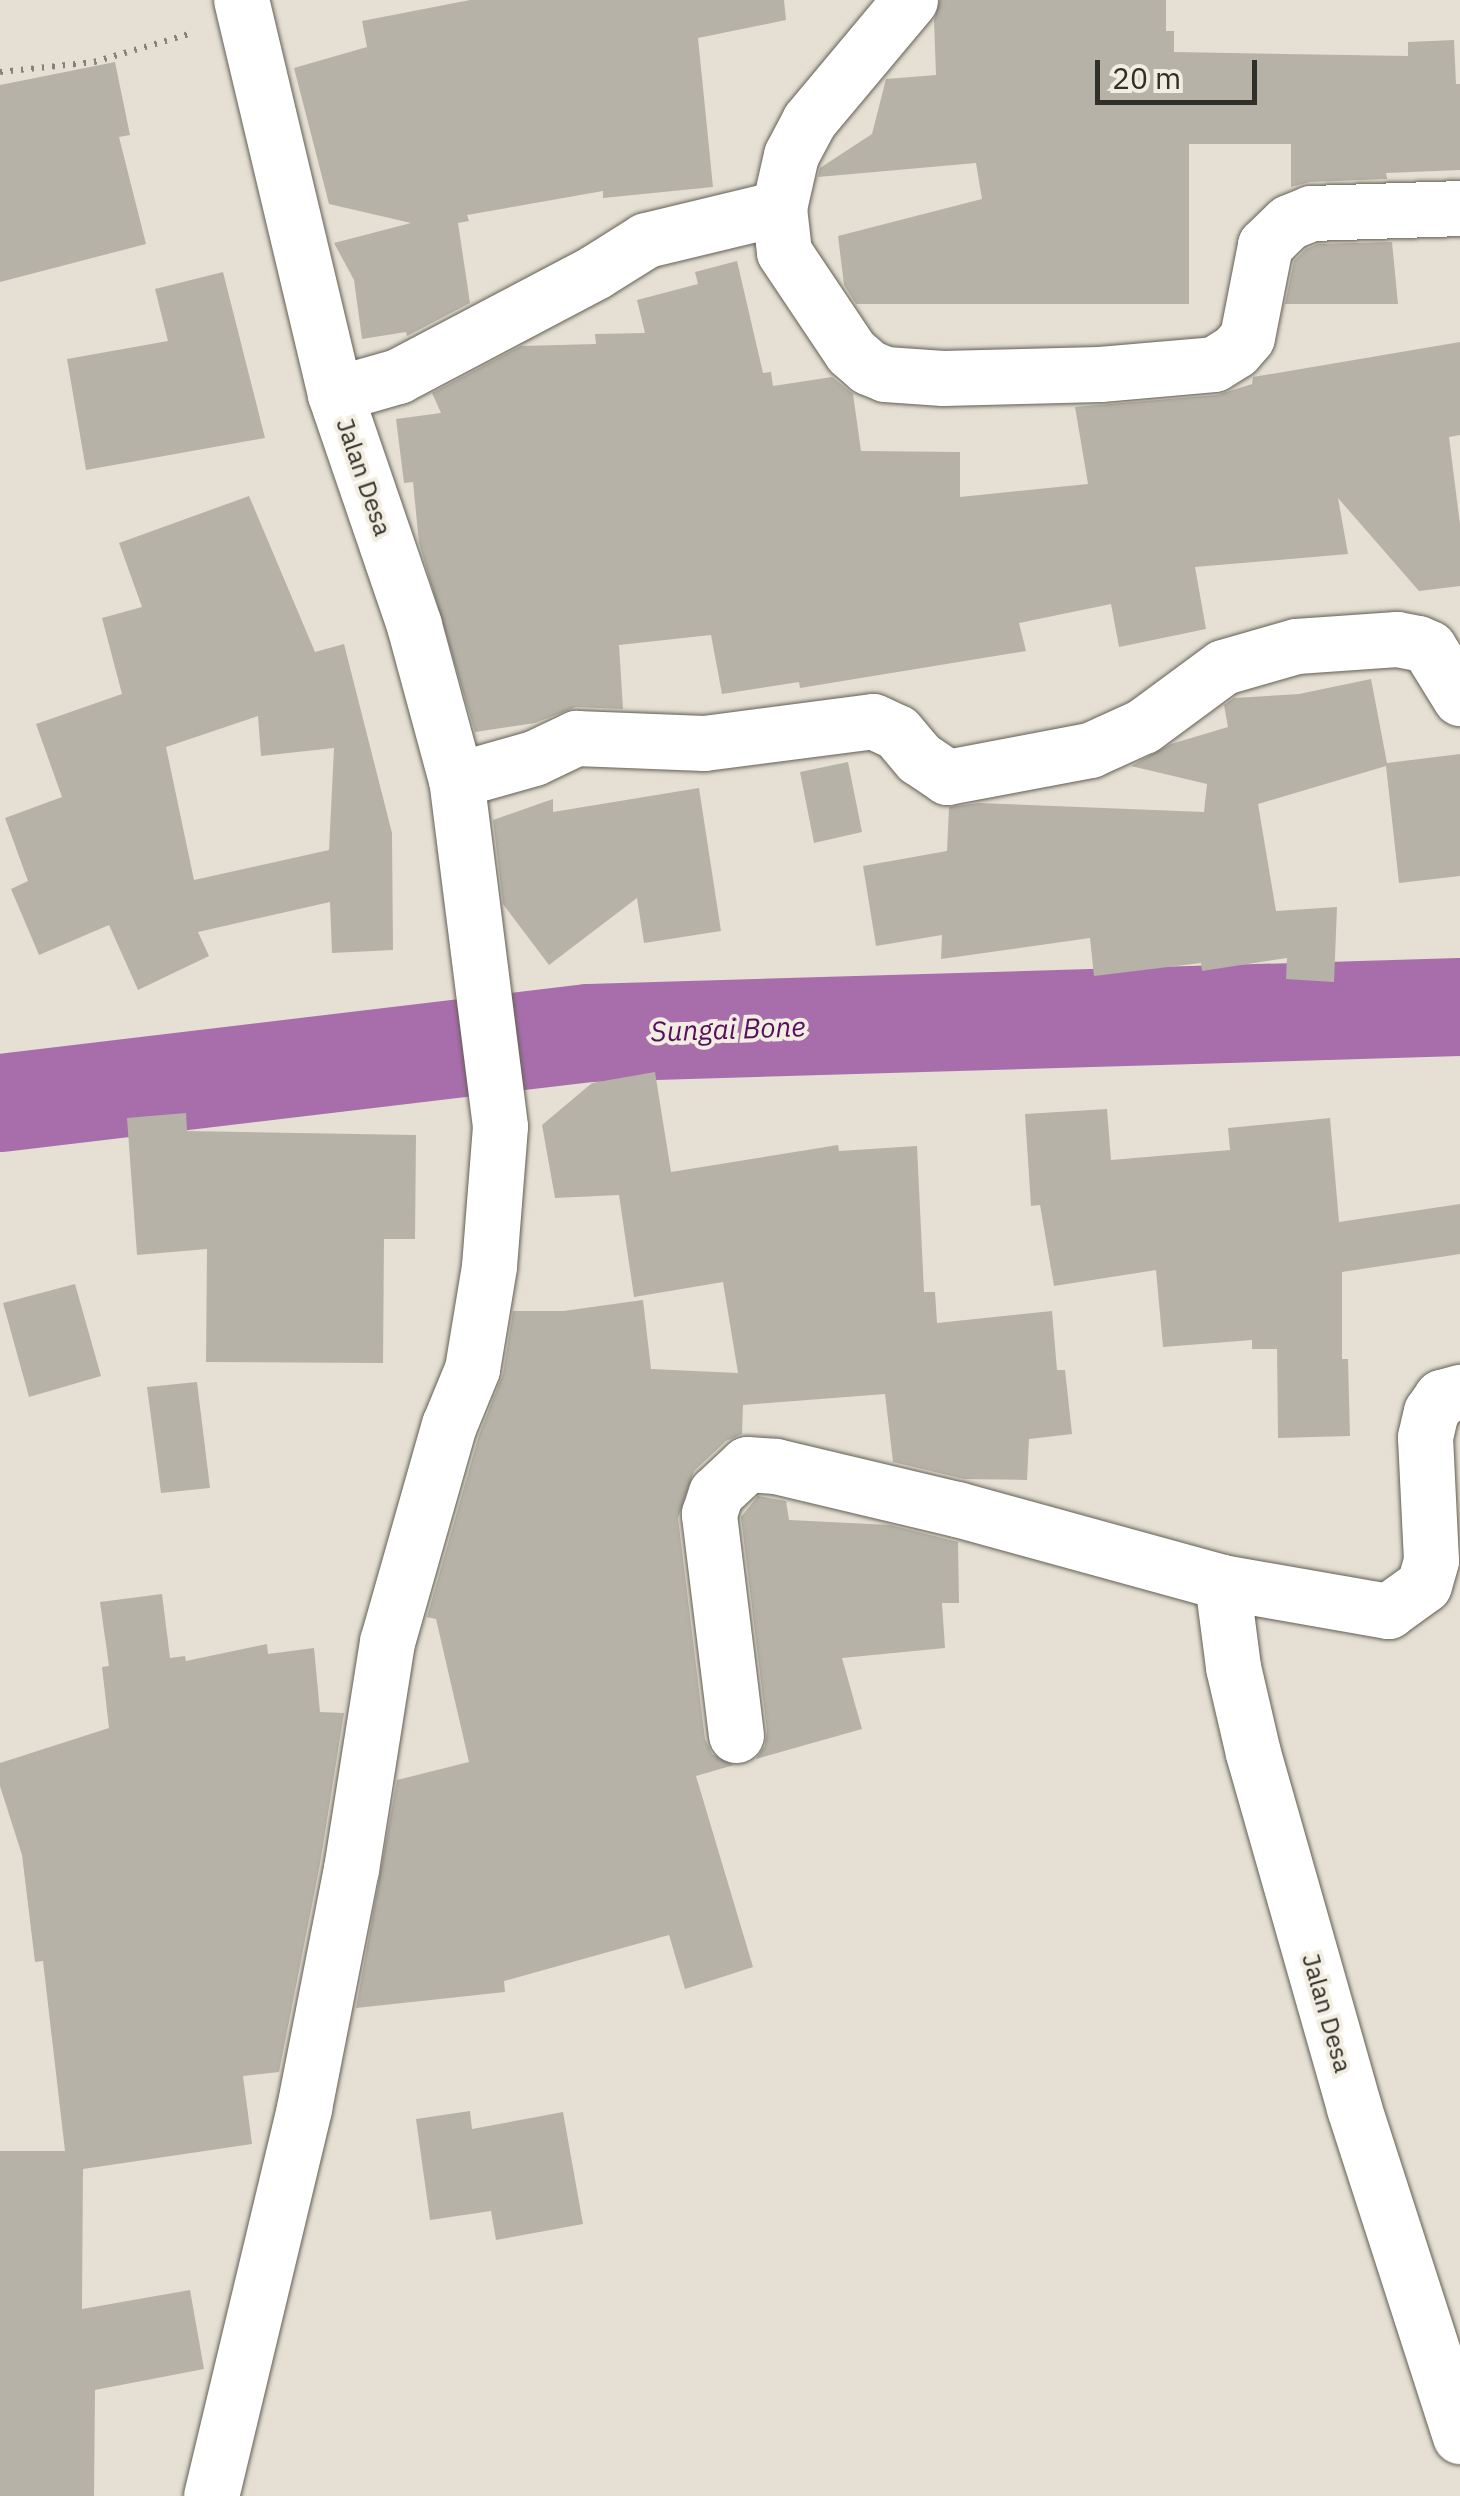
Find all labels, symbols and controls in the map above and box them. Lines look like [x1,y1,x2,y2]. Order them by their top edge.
scale bar [1100,40,1262,102]
text: 20 m [1112,58,1181,97]
street label: Jalan Desa [330,414,398,540]
water label: Sungai Bone [650,1010,806,1048]
street label: Jalan Desa [1296,1950,1358,2076]

